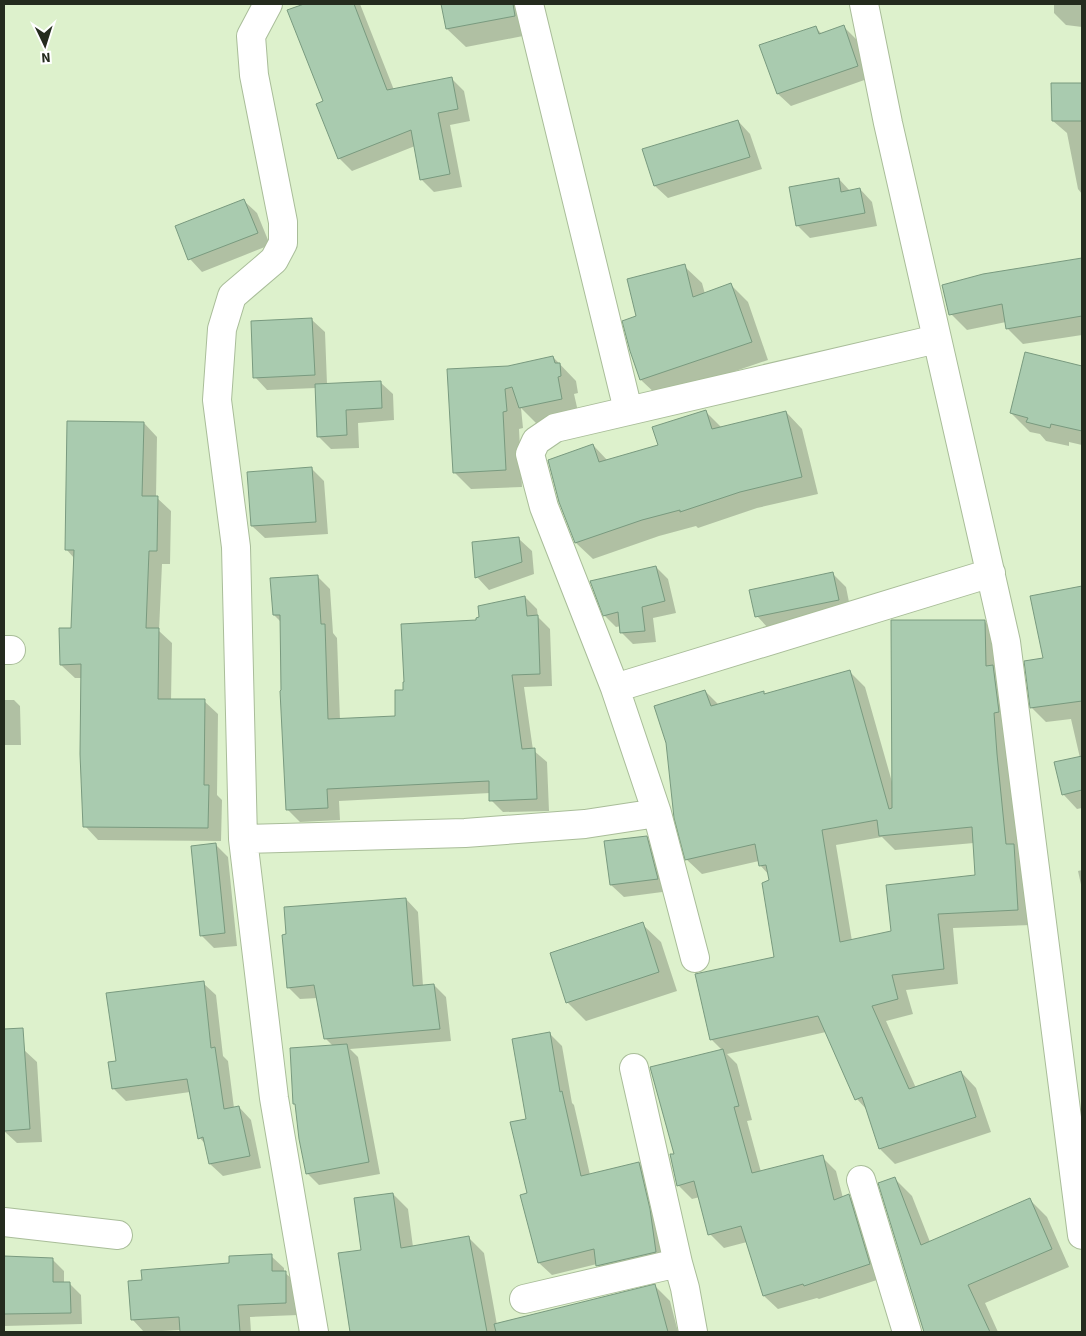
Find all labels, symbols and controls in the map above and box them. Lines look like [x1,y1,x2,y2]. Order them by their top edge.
north arrow [20,20,70,70]
text: N [40,47,51,67]

